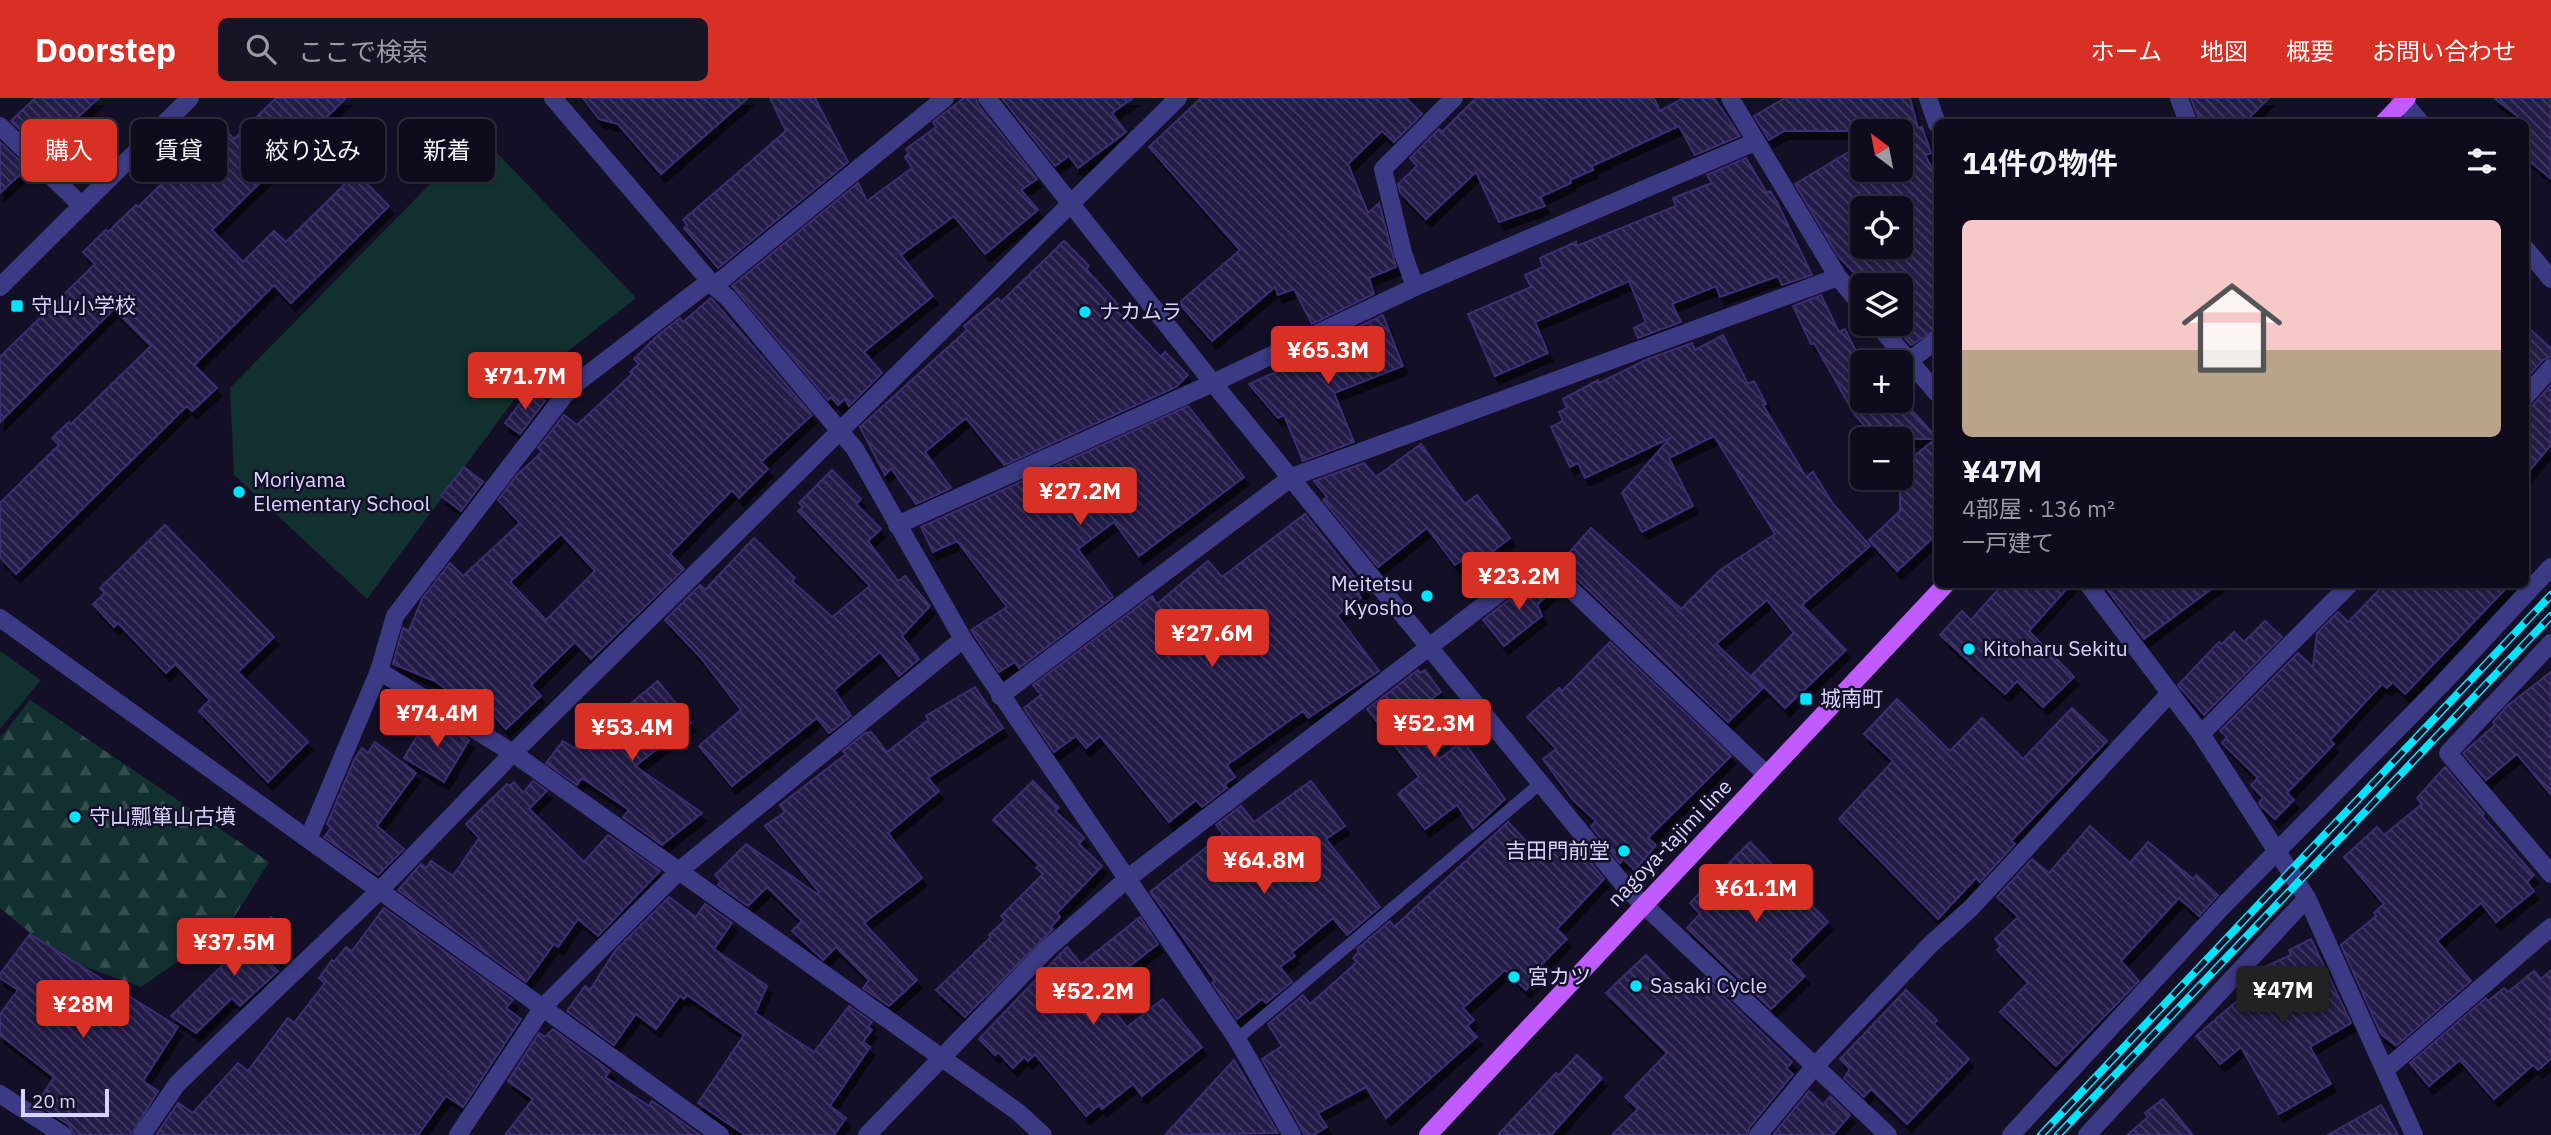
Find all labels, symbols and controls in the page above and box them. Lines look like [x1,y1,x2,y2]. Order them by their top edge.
search box [218,18,708,81]
text: Doorstep [35,28,176,71]
icon: search [242,30,280,68]
text: ここで検索 [298,34,428,68]
text: ホーム [2091,35,2162,67]
text: 地図 [2200,35,2248,67]
text: 概要 [2286,35,2334,67]
text: お問い合わせ [2372,35,2516,67]
chip: 購入 [21,119,117,182]
chip: 賃貸 [131,119,227,182]
chip: 絞り込み [241,119,385,182]
chip: 新着 [399,119,495,182]
north arrow [1850,119,1913,182]
map controls [1850,119,1913,490]
icon: filters [2463,142,2501,180]
text: 14件の物件 [1962,143,2118,182]
button: locate [1850,196,1913,259]
icon: home [2169,265,2295,391]
button: layers [1850,273,1913,336]
place label: 守山小学校 [31,291,136,319]
place label: ナカムラ [1099,297,1182,325]
marker: 守山小学校 [9,298,25,314]
marker: ナカムラ [1077,304,1093,320]
pin: ¥65.3M [1271,327,1385,386]
text: ¥65.3M [1287,334,1369,364]
button: + [1850,350,1913,413]
pin: ¥71.7M [468,352,582,412]
text: ¥71.7M [484,360,566,390]
button: − [1850,427,1913,490]
text: ¥47M [1962,451,2042,490]
place label: Moriyama Elementary School [253,465,430,517]
pin: ¥27.2M [1023,468,1137,527]
text: ¥27.2M [1039,475,1121,505]
marker: Moriyama Elementary School [231,484,247,500]
text: 4部屋 · 136 m² [1962,493,2115,523]
text: 一戸建て [1962,527,2054,557]
pin: ¥23.2M [1462,552,1576,612]
text: ¥23.2M [1478,560,1560,590]
place label: Meitetsu Kyosho [1331,569,1413,621]
marker: Meitetsu Kyosho [1419,588,1435,604]
pin: ¥27.6M [1155,610,1269,669]
text: ¥27.6M [1171,617,1253,647]
place label: Kitoharu Sekitu [1983,634,2128,662]
marker: Kitoharu Sekitu [1961,641,1977,657]
place label: 城南町 [1820,684,1883,712]
pin: ¥74.4M [380,690,494,749]
marker: 城南町 [1798,691,1814,707]
text: ¥74.4M [396,697,478,727]
pin: ¥52.3M [1377,700,1491,759]
pin: ¥53.4M [575,704,689,763]
text: ¥52.3M [1393,707,1475,737]
text: ¥53.4M [591,711,673,741]
street label: nagoya-tajimi line [1601,772,1738,912]
place label: 守山瓢箪山古墳 [89,802,236,830]
marker: 守山瓢箪山古墳 [67,809,83,825]
pin: ¥64.8M [1207,836,1321,896]
place label: 吉田門前堂 [1505,836,1610,864]
marker: 吉田門前堂 [1616,843,1632,859]
text: ¥64.8M [1223,844,1305,874]
pin: ¥61.1M [1699,864,1813,924]
text: ¥61.1M [1715,872,1797,902]
pin: ¥37.5M [177,918,291,978]
text: ¥37.5M [193,926,275,956]
place label: 宮カツ [1528,962,1591,990]
pin: ¥47M [2242,967,2324,1026]
pin: ¥52.2M [1036,968,1150,1027]
marker: 宮カツ [1506,969,1522,985]
place label: Sasaki Cycle [1650,971,1767,999]
text: ¥47M [2252,974,2314,1004]
text: ¥52.2M [1052,975,1134,1005]
marker: Sasaki Cycle [1628,978,1644,994]
pin: ¥28M [42,981,124,1040]
text: ¥28M [52,988,114,1018]
scale bar [21,1086,108,1118]
text: 20 m [32,1089,76,1113]

